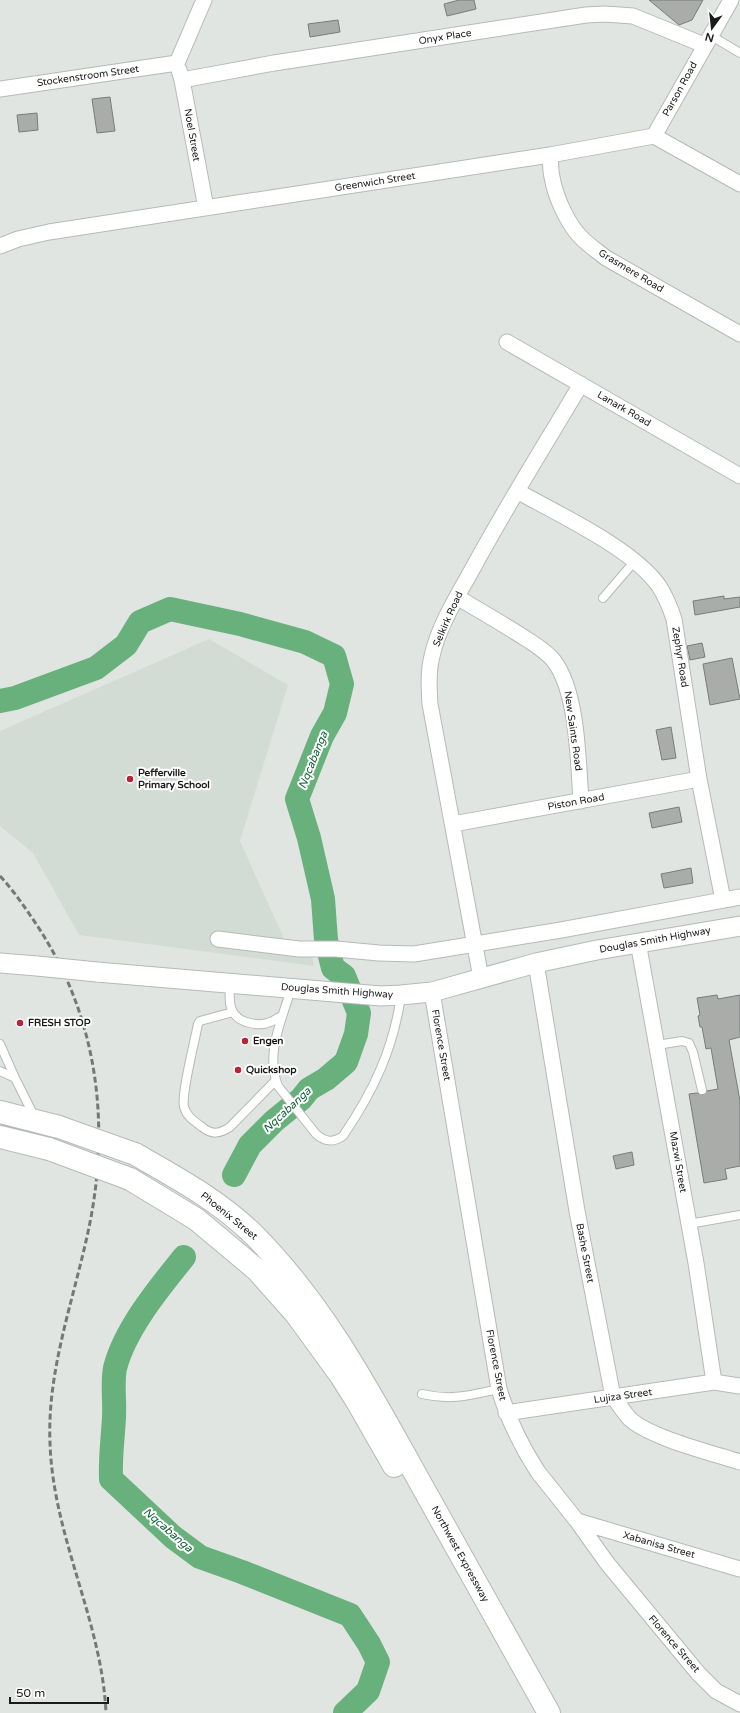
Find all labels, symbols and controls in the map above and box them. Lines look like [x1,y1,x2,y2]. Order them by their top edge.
north arrow [692,8,732,48]
street label: Onyx Place [418,27,473,47]
text: N [704,30,715,45]
street label: Parson Road [660,60,700,118]
street label: Stockenstroom Street [36,63,140,89]
street label: Noel Street [181,108,203,162]
street label: Greenwich Street [334,170,416,194]
street label: Grasmere Road [596,247,666,295]
street label: Lanark Road [595,389,653,429]
street label: Selkirk Road [430,589,466,649]
street label: Zephyr Road [669,626,691,688]
street label: New Saints Road [561,690,585,772]
water label: Nqcabanga [296,729,331,791]
place label: Pefferville Primary School [138,767,210,791]
marker: Pefferville Primary School [125,774,135,784]
street label: Piston Road [547,791,605,813]
street label: Douglas Smith Highway [599,924,712,956]
street label: Douglas Smith Highway [280,981,394,1001]
street label: Florence Street [429,1008,453,1082]
place label: FRESH STOP [28,1017,91,1029]
marker: FRESH STOP [15,1018,25,1028]
place label: Engen [253,1035,283,1047]
marker: Engen [240,1036,250,1046]
place label: Quickshop [246,1064,297,1076]
marker: Quickshop [233,1065,243,1075]
water label: Nqcabanga [260,1084,314,1135]
street label: Mazwi Street [667,1130,689,1194]
street label: Phoenix Street [198,1189,260,1243]
street label: Bashe Street [573,1222,597,1284]
street label: Florence Street [483,1328,509,1402]
street label: Lujiza Street [593,1386,653,1406]
street label: Northwest Expressway [429,1504,492,1605]
water label: Nqcabanga [141,1505,196,1555]
street label: Xabanisa Street [622,1529,697,1561]
street label: Florence Street [646,1613,702,1675]
scale bar [10,1679,108,1705]
text: 50 m [16,1686,45,1700]

